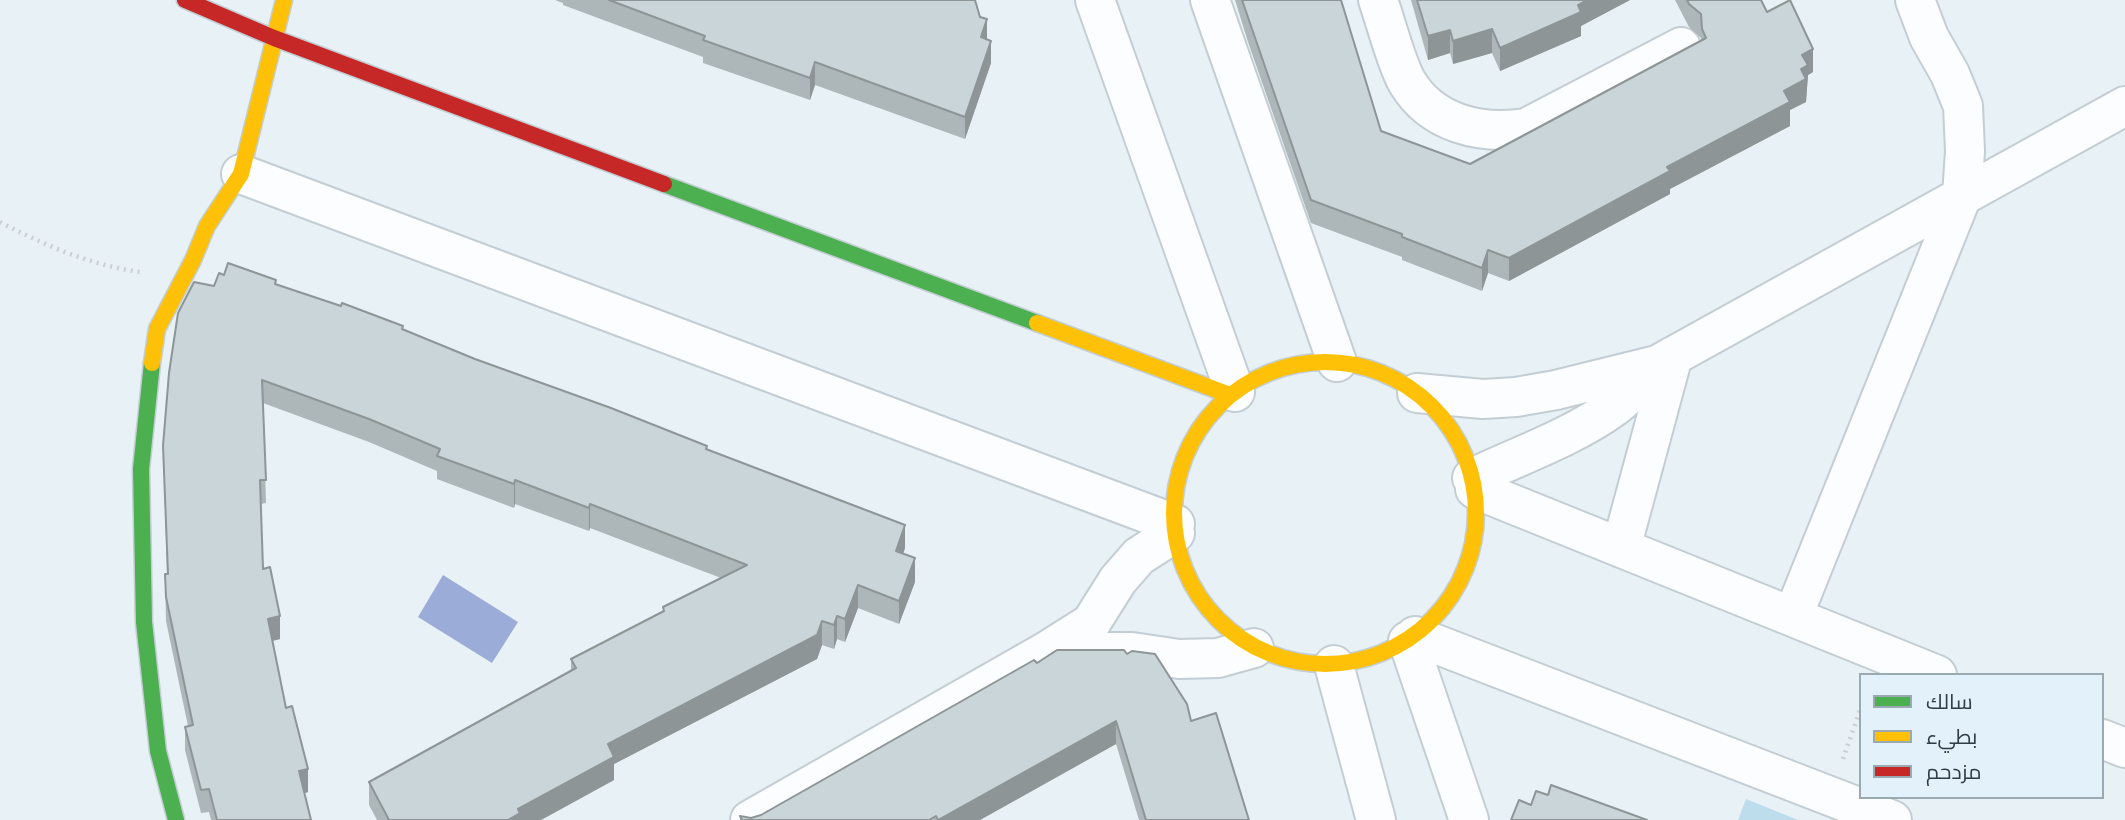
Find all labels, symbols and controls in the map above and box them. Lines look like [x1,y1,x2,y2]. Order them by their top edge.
legend [1859,673,2104,799]
text: سالك [1926,689,1973,714]
text: بطيء [1926,724,1977,749]
text: مزدحم [1926,759,1981,784]

